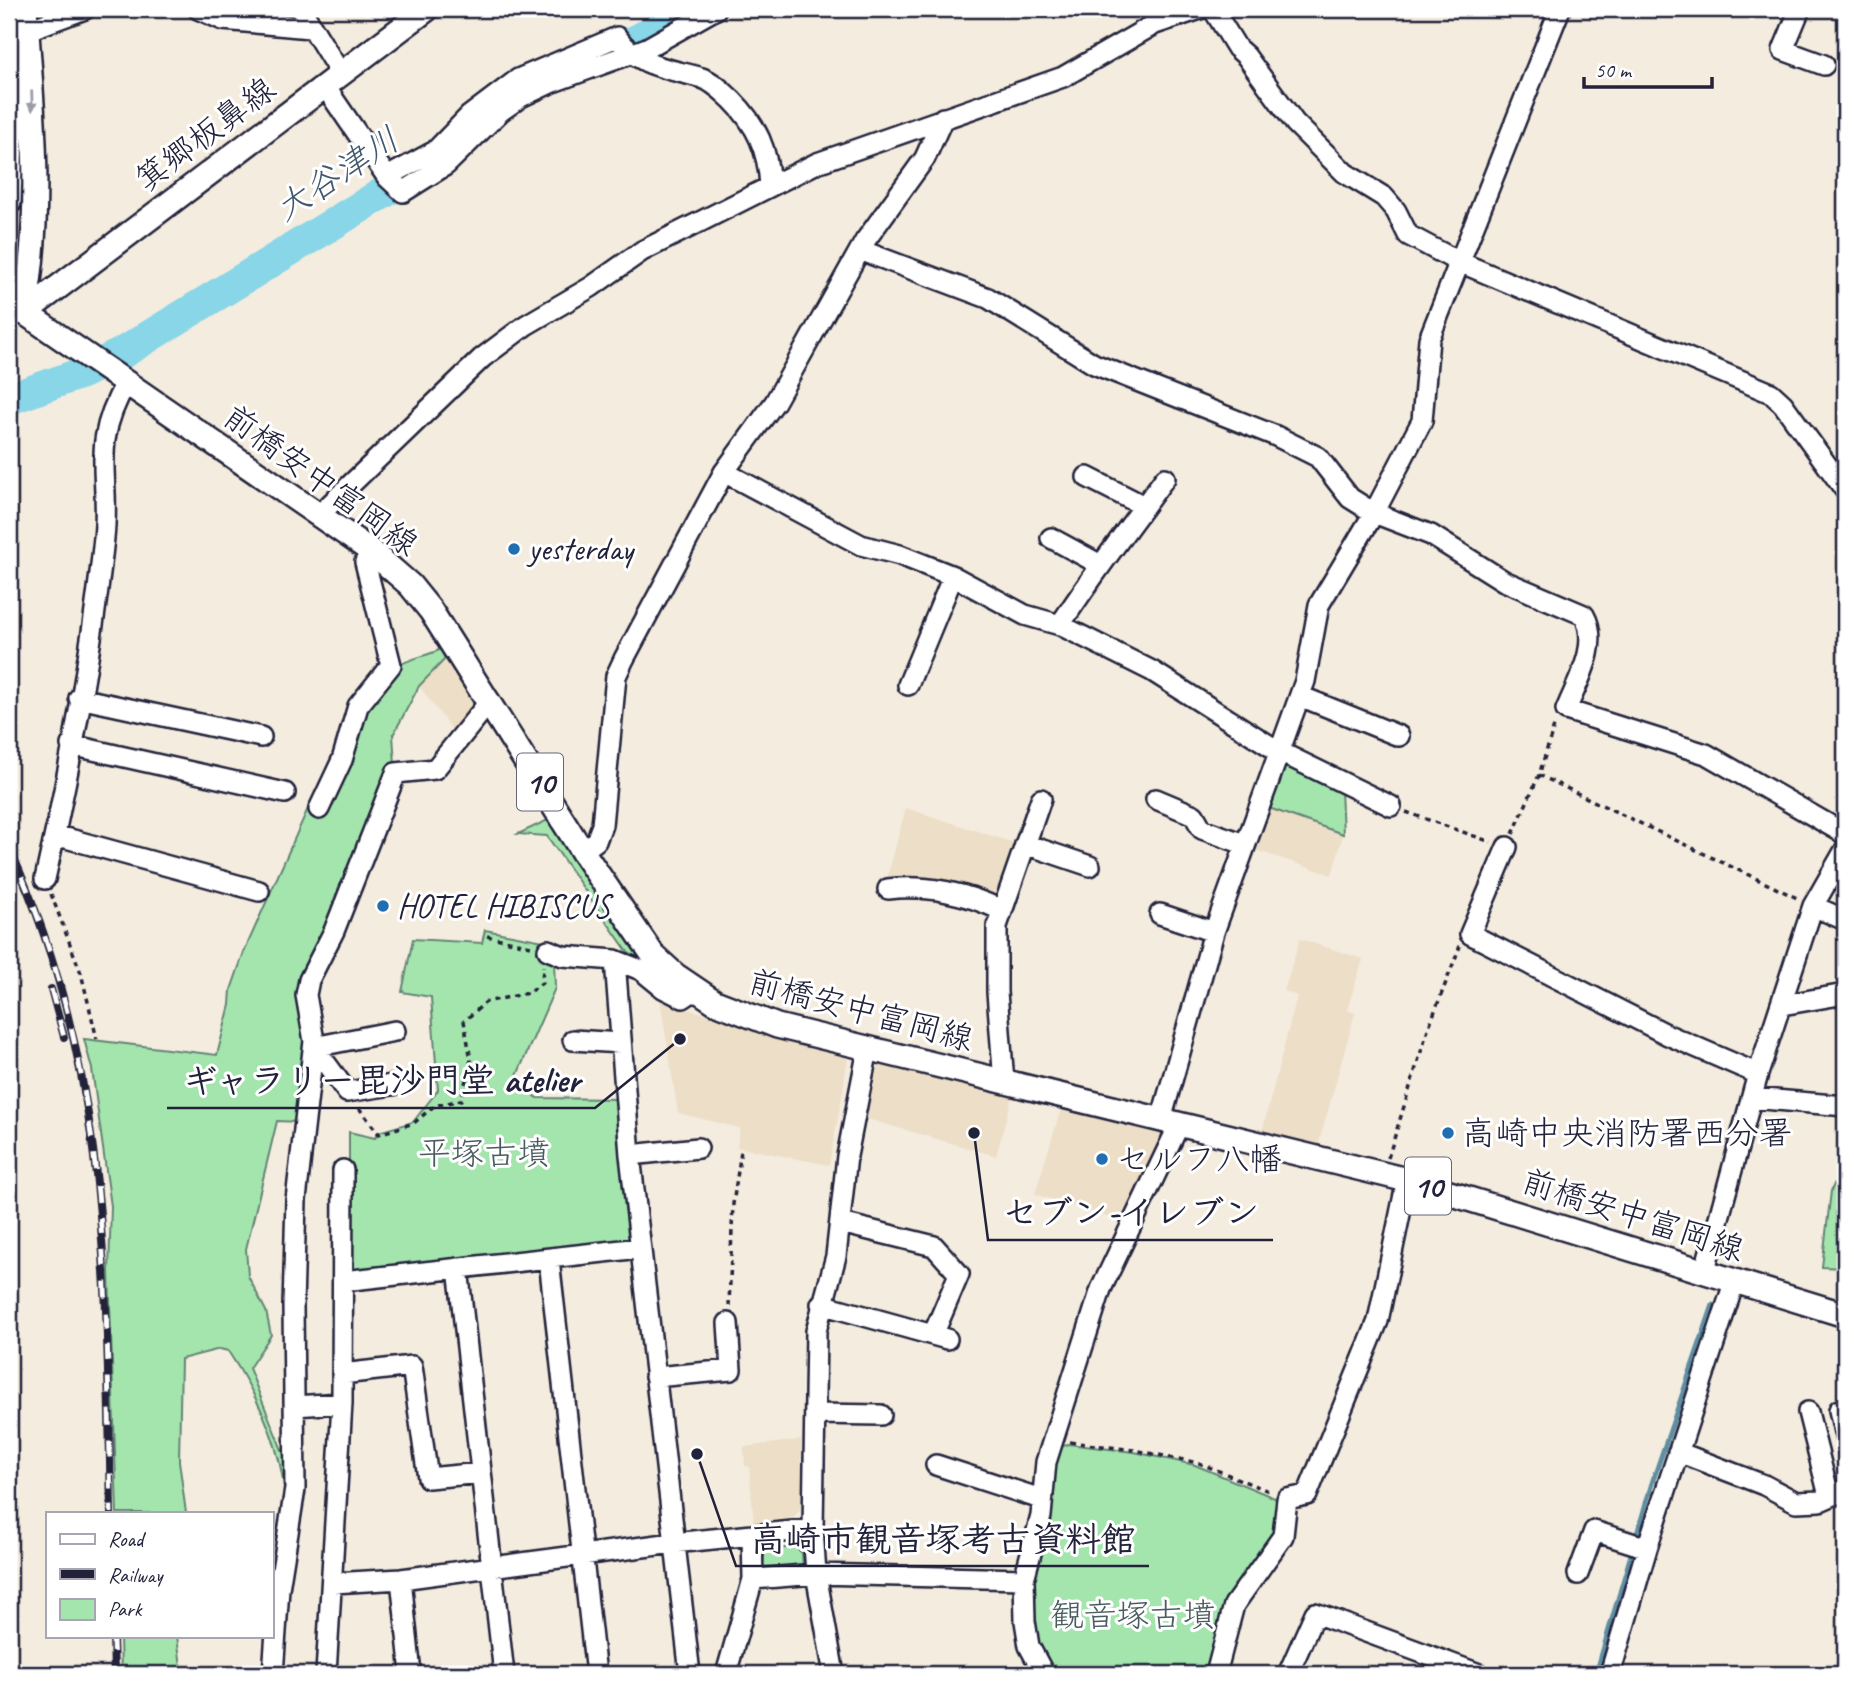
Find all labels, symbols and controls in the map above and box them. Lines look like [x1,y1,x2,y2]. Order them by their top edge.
scale bar [1584,46,1712,90]
text: 50 m [1595,57,1633,83]
street label: 箕郷板鼻線 [126,68,284,200]
one-way arrow [26,90,37,112]
water label: 大谷津川 [266,117,408,231]
street label: 前橋安中富岡線 [215,395,427,565]
place label: yesterday [526,528,636,570]
marker: yesterday [506,541,522,557]
road number: 10 [517,754,563,810]
place label: HOTEL HIBISCUS [397,885,614,927]
marker: HOTEL HIBISCUS [375,898,391,914]
street label: 前橋安中富岡線 [744,960,978,1060]
callout: ギャラリー毘沙門堂 atelier [167,1052,595,1108]
text: ギャラリー毘沙門堂 atelier [182,1058,583,1103]
place label: 高崎中央消防署西分署 [1462,1112,1792,1154]
marker: 高崎中央消防署西分署 [1440,1125,1456,1141]
park label: 平塚古墳 [418,1132,550,1174]
place label: セルフ八幡 [1116,1138,1282,1180]
marker: セルフ八幡 [1094,1151,1110,1167]
road number: 10 [1405,1157,1451,1214]
street label: 前橋安中富岡線 [1517,1159,1749,1271]
callout: セブン-イレブン [988,1184,1273,1240]
text: セブン-イレブン [1003,1190,1259,1235]
callout: 高崎市観音塚考古資料館 [736,1510,1149,1566]
legend [46,1512,273,1638]
text: 高崎市観音塚考古資料館 [750,1517,1136,1562]
text: Road [108,1526,147,1552]
text: Railway [108,1562,164,1588]
park label: 観音塚古墳 [1051,1594,1216,1636]
text: Park [108,1596,143,1622]

